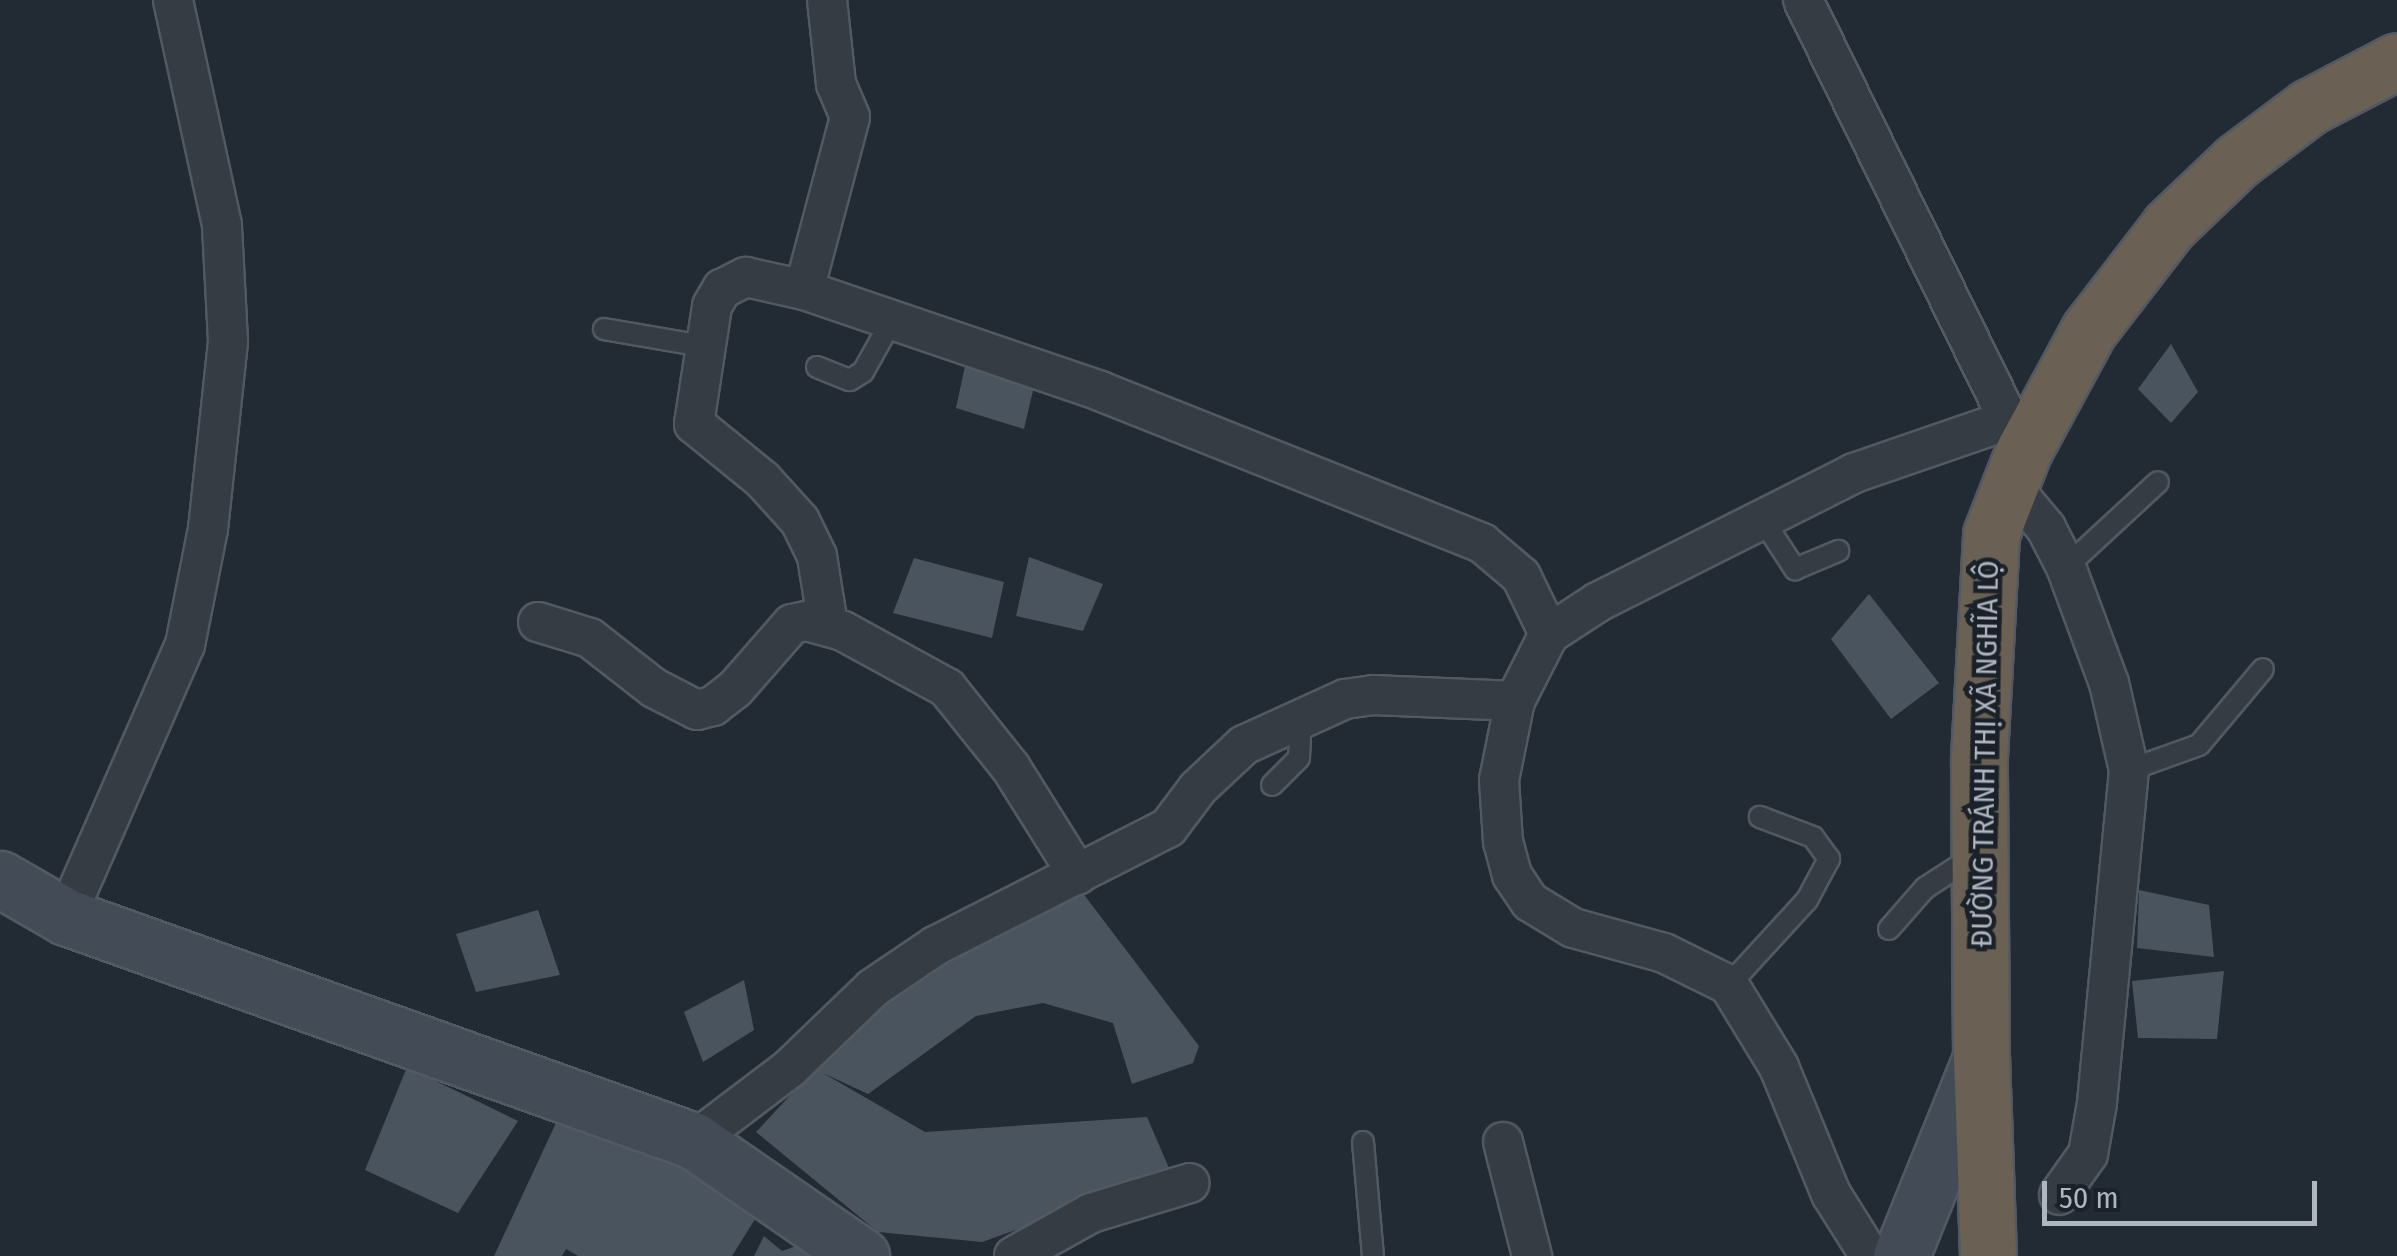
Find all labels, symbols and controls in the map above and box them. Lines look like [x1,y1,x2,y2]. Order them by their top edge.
street label: ĐƯỜNG TRÁNH THỊ XÃ NGHĨA LỘ [1964,560,2006,948]
scale bar [2047,1161,2322,1223]
text: 50 m [2059,1180,2119,1216]

